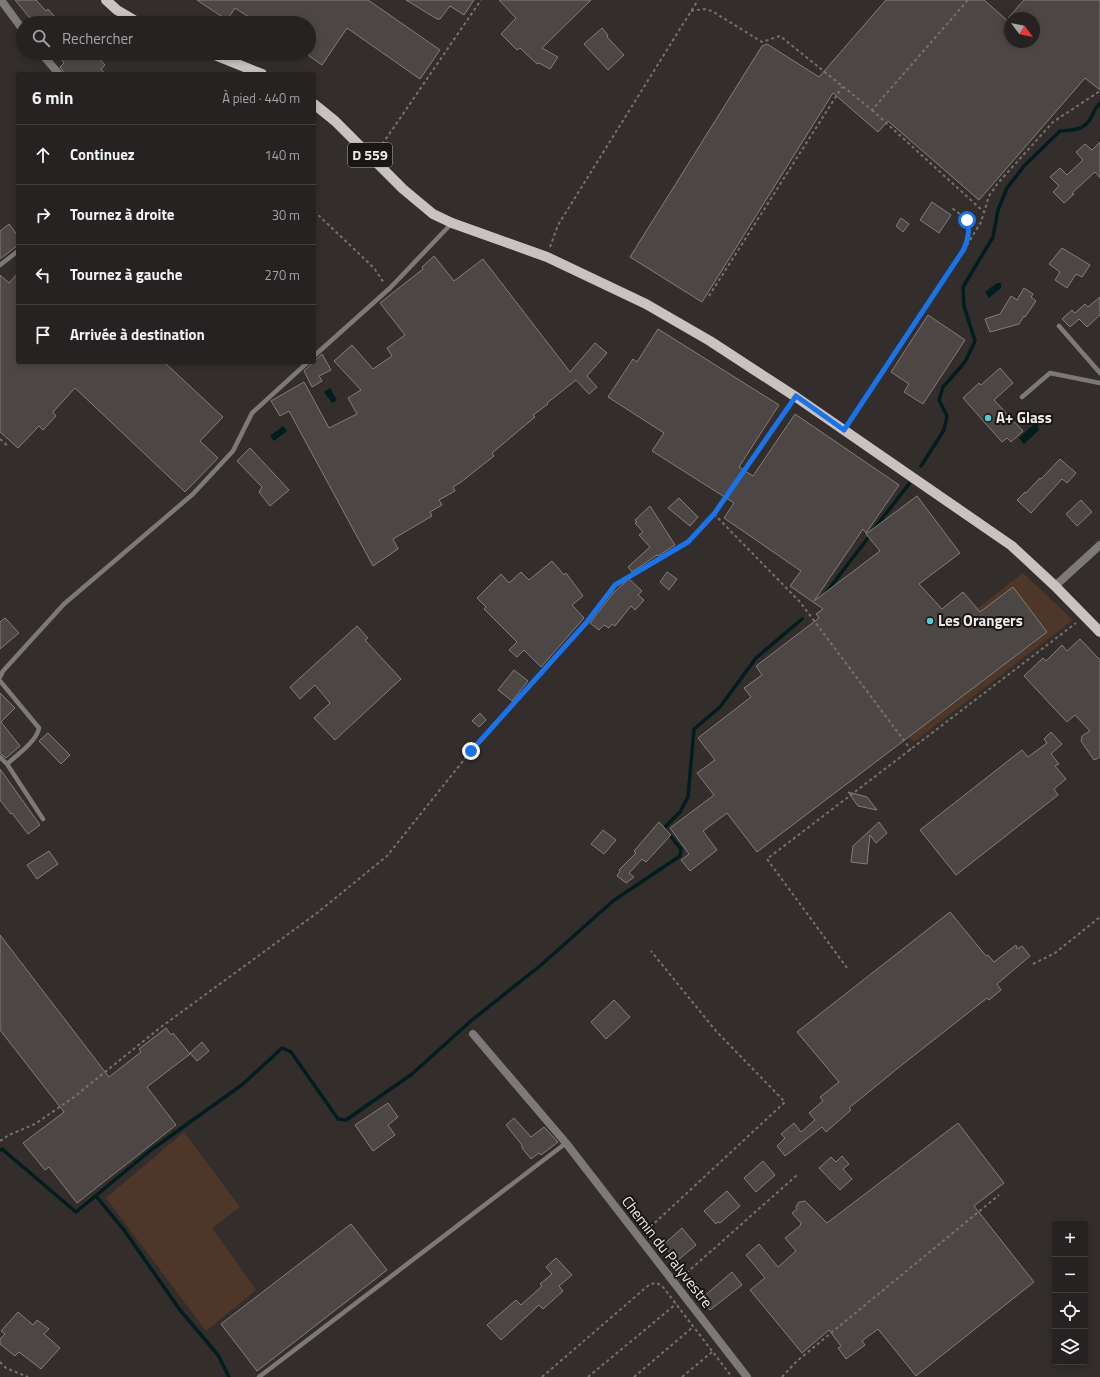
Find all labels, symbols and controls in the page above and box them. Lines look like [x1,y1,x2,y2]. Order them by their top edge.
north arrow [1004,12,1040,48]
search box [16,16,316,60]
icon: search [30,27,52,49]
text: Rechercher [62,27,133,50]
text: 6 min [32,85,73,111]
text: À pied · 440 m [222,88,300,108]
text: Continuez [70,143,135,166]
road number: D 559 [348,143,392,167]
icon: ahead [32,144,54,166]
text: 140 m [264,145,300,165]
text: Tournez à droite [70,203,175,226]
icon: right [32,204,54,226]
text: 30 m [272,205,300,225]
route start [958,211,976,229]
text: Tournez à gauche [70,263,182,286]
icon: left [32,264,54,286]
text: 270 m [264,265,300,285]
text: Arrivée à destination [70,323,205,346]
icon: arrive [32,324,54,346]
place label: A+ Glass [996,406,1052,429]
marker: A+ Glass [983,413,993,423]
place label: Les Orangers [938,609,1023,632]
marker: Les Orangers [925,616,935,626]
route end [462,742,480,760]
street label: Chemin du Palyvestre [616,1191,719,1313]
map controls [1052,1221,1088,1365]
button: + [1052,1221,1088,1257]
button: − [1052,1257,1088,1293]
button: locate [1052,1293,1088,1329]
button: layers [1052,1329,1088,1365]

